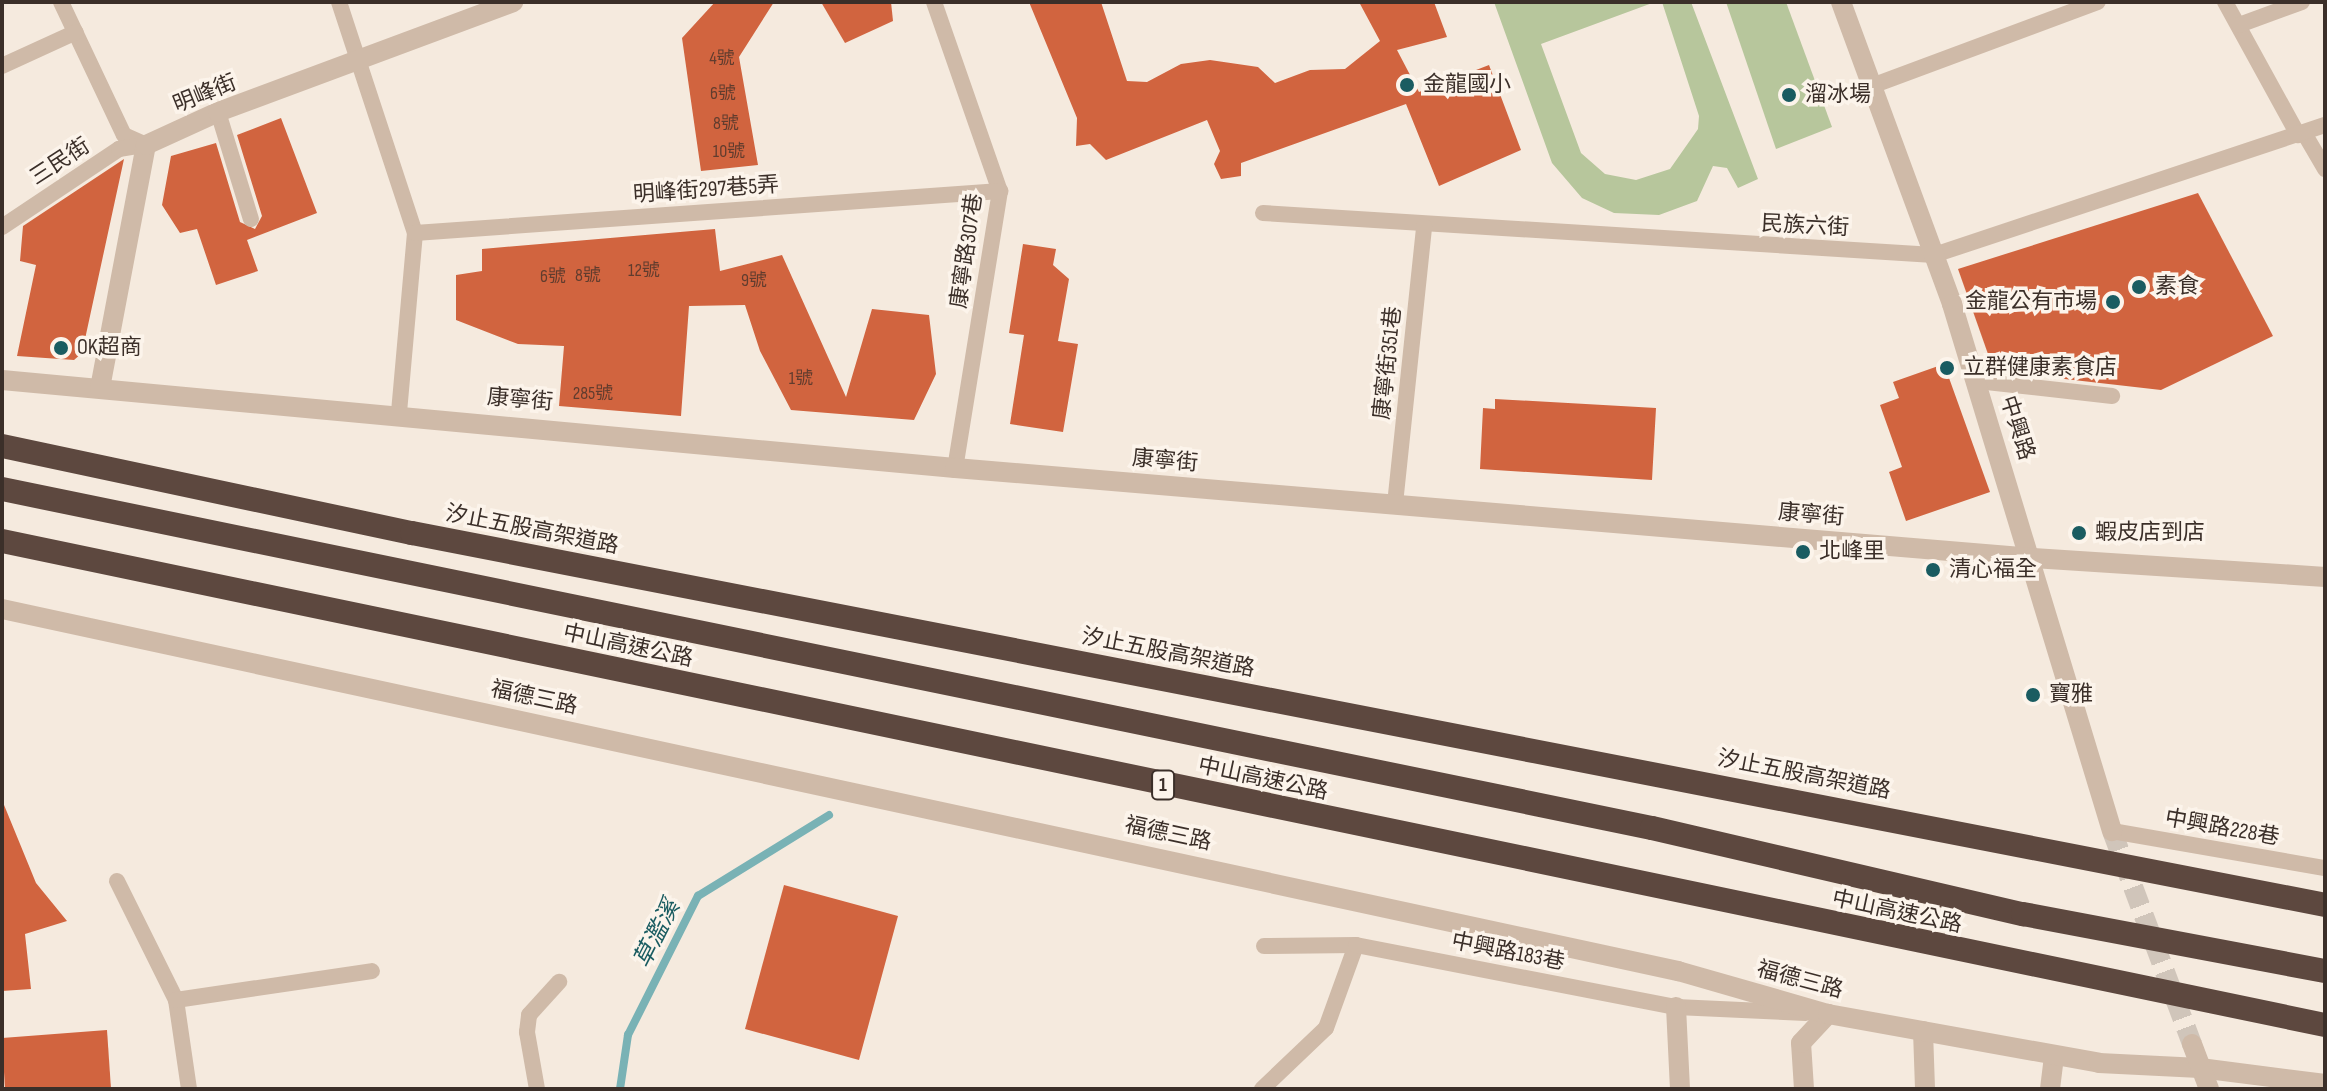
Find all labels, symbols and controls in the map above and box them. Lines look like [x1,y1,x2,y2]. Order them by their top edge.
house number: 4號 [709,48,735,70]
street label: 明峰街 [169,69,241,119]
place label: 金龍國小 [1423,72,1511,98]
marker: 金龍國小 [1398,76,1416,94]
place label: 溜冰場 [1805,82,1871,108]
house number: 6號 [710,83,736,105]
marker: 溜冰場 [1780,86,1798,104]
house number: 8號 [713,113,739,135]
street label: 三民街 [25,133,95,191]
house number: 10號 [713,141,745,163]
street label: 明峰街297巷5弄 [632,172,780,208]
street label: 康寧路307巷 [946,192,988,310]
street label: 民族六街 [1760,211,1850,241]
house number: 12號 [628,260,660,282]
house number: 8號 [575,265,601,287]
house number: 6號 [540,266,566,288]
house number: 9號 [741,270,767,292]
place label: 素食 [2155,274,2199,300]
marker: 素食 [2130,278,2148,296]
place label: 金龍公有市場 [1965,289,2097,315]
marker: 金龍公有市場 [2104,293,2122,311]
street label: 康寧街351巷 [1369,305,1407,421]
place label: OK超商 [77,335,142,361]
marker: OK超商 [52,339,70,357]
place label: 立群健康素食店 [1963,355,2117,381]
marker: 立群健康素食店 [1938,359,1956,377]
house number: 1號 [789,368,813,390]
house number: 285號 [573,383,613,405]
street label: 康寧街 [486,384,554,416]
street label: 中興路 [1994,393,2040,463]
street label: 康寧街 [1131,445,1199,477]
street label: 康寧街 [1777,499,1845,531]
street label: 汐止五股高架道路 [443,500,621,560]
place label: 蝦皮店到店 [2095,520,2205,546]
marker: 蝦皮店到店 [2070,524,2088,542]
place label: 北峰里 [1819,539,1885,565]
marker: 北峰里 [1794,543,1812,561]
place label: 清心福全 [1949,557,2037,583]
marker: 清心福全 [1924,561,1942,579]
street label: 中山高速公路 [561,619,695,673]
street label: 汐止五股高架道路 [1079,623,1257,683]
street label: 福德三路 [488,676,580,720]
place label: 寶雅 [2049,682,2093,708]
marker: 寶雅 [2024,686,2042,704]
street label: 汐止五股高架道路 [1715,745,1893,805]
street label: 中山高速公路 [1196,752,1330,806]
road number: 1 [1151,769,1175,801]
street label: 中興路228巷 [2163,805,2281,851]
street label: 福德三路 [1122,812,1214,856]
street label: 中山高速公路 [1830,885,1964,939]
water label: 草濫溪 [628,895,686,973]
street label: 中興路183巷 [1449,928,1567,976]
street label: 福德三路 [1754,956,1846,1004]

